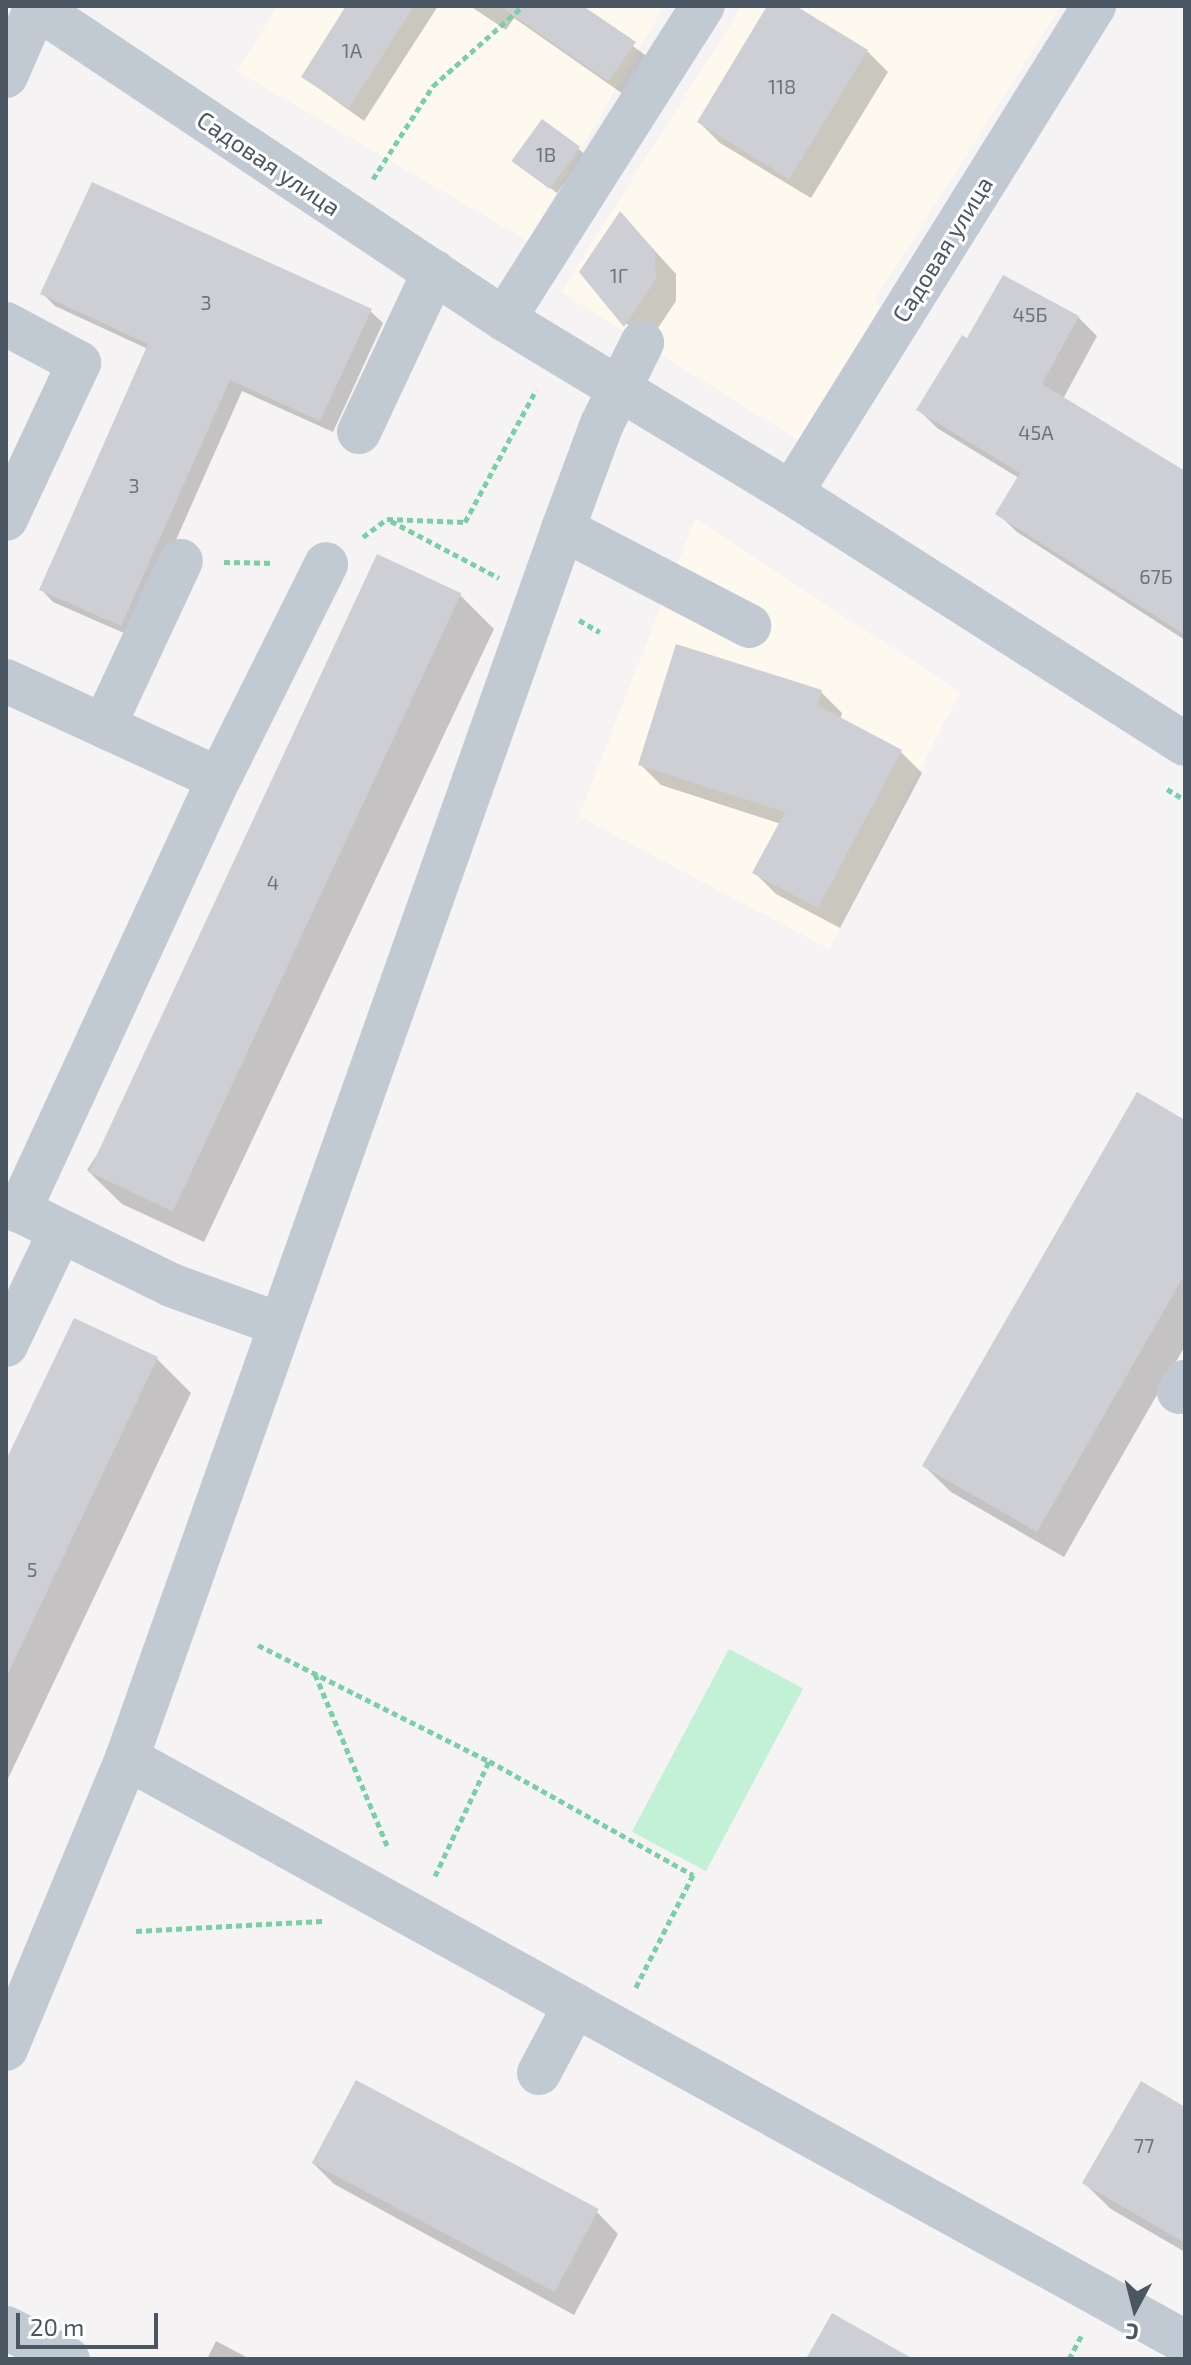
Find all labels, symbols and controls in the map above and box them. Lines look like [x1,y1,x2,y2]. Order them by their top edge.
house number: 1А [342,38,362,62]
house number: 118 [768,74,796,98]
street label: Садовая улица [192,104,346,222]
house number: 1В [536,142,556,166]
street label: Садовая улица [886,171,998,327]
house number: 1Г [610,263,628,287]
house number: 3 [200,290,212,314]
house number: 45Б [1013,302,1047,326]
house number: 45А [1018,420,1054,444]
house number: 3 [128,473,140,497]
house number: 67Б [1139,564,1173,588]
house number: 4 [267,870,279,894]
house number: 5 [27,1557,37,1581]
house number: 77 [1134,2133,1154,2157]
north arrow [1095,2269,1175,2349]
scale bar [20,2297,162,2347]
text: 20 m [30,2312,84,2341]
text: С [1124,2319,1140,2347]

